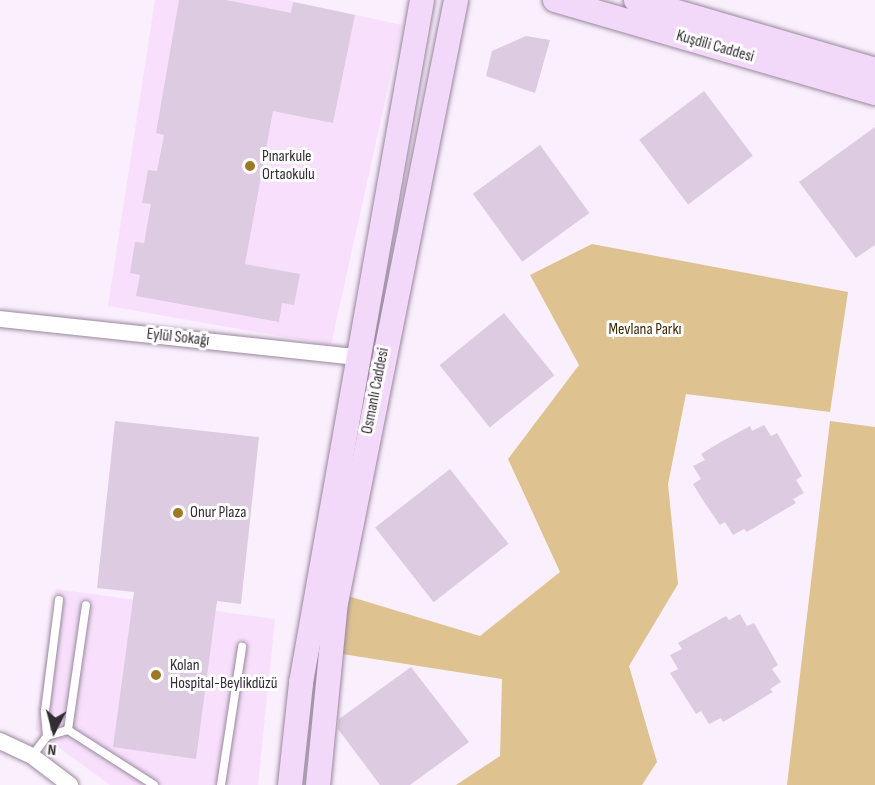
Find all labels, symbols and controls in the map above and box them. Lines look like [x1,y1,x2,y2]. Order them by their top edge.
street label: Kuşdili Caddesi [674,27,756,67]
place label: Pınarkule Ortaokulu [262,147,315,185]
marker: Pınarkule Ortaokulu [243,159,257,173]
park label: Mevlana Parkı [608,320,682,340]
street label: Eylül Sokağı [146,325,210,351]
street label: Osmanlı Caddesi [358,346,394,436]
place label: Onur Plaza [190,503,246,523]
marker: Onur Plaza [171,506,185,520]
place label: Kolan Hospital-Beylikdüzü [170,656,277,694]
marker: Kolan Hospital-Beylikdüzü [147,666,165,684]
north arrow [24,701,84,761]
text: N [47,740,57,759]

